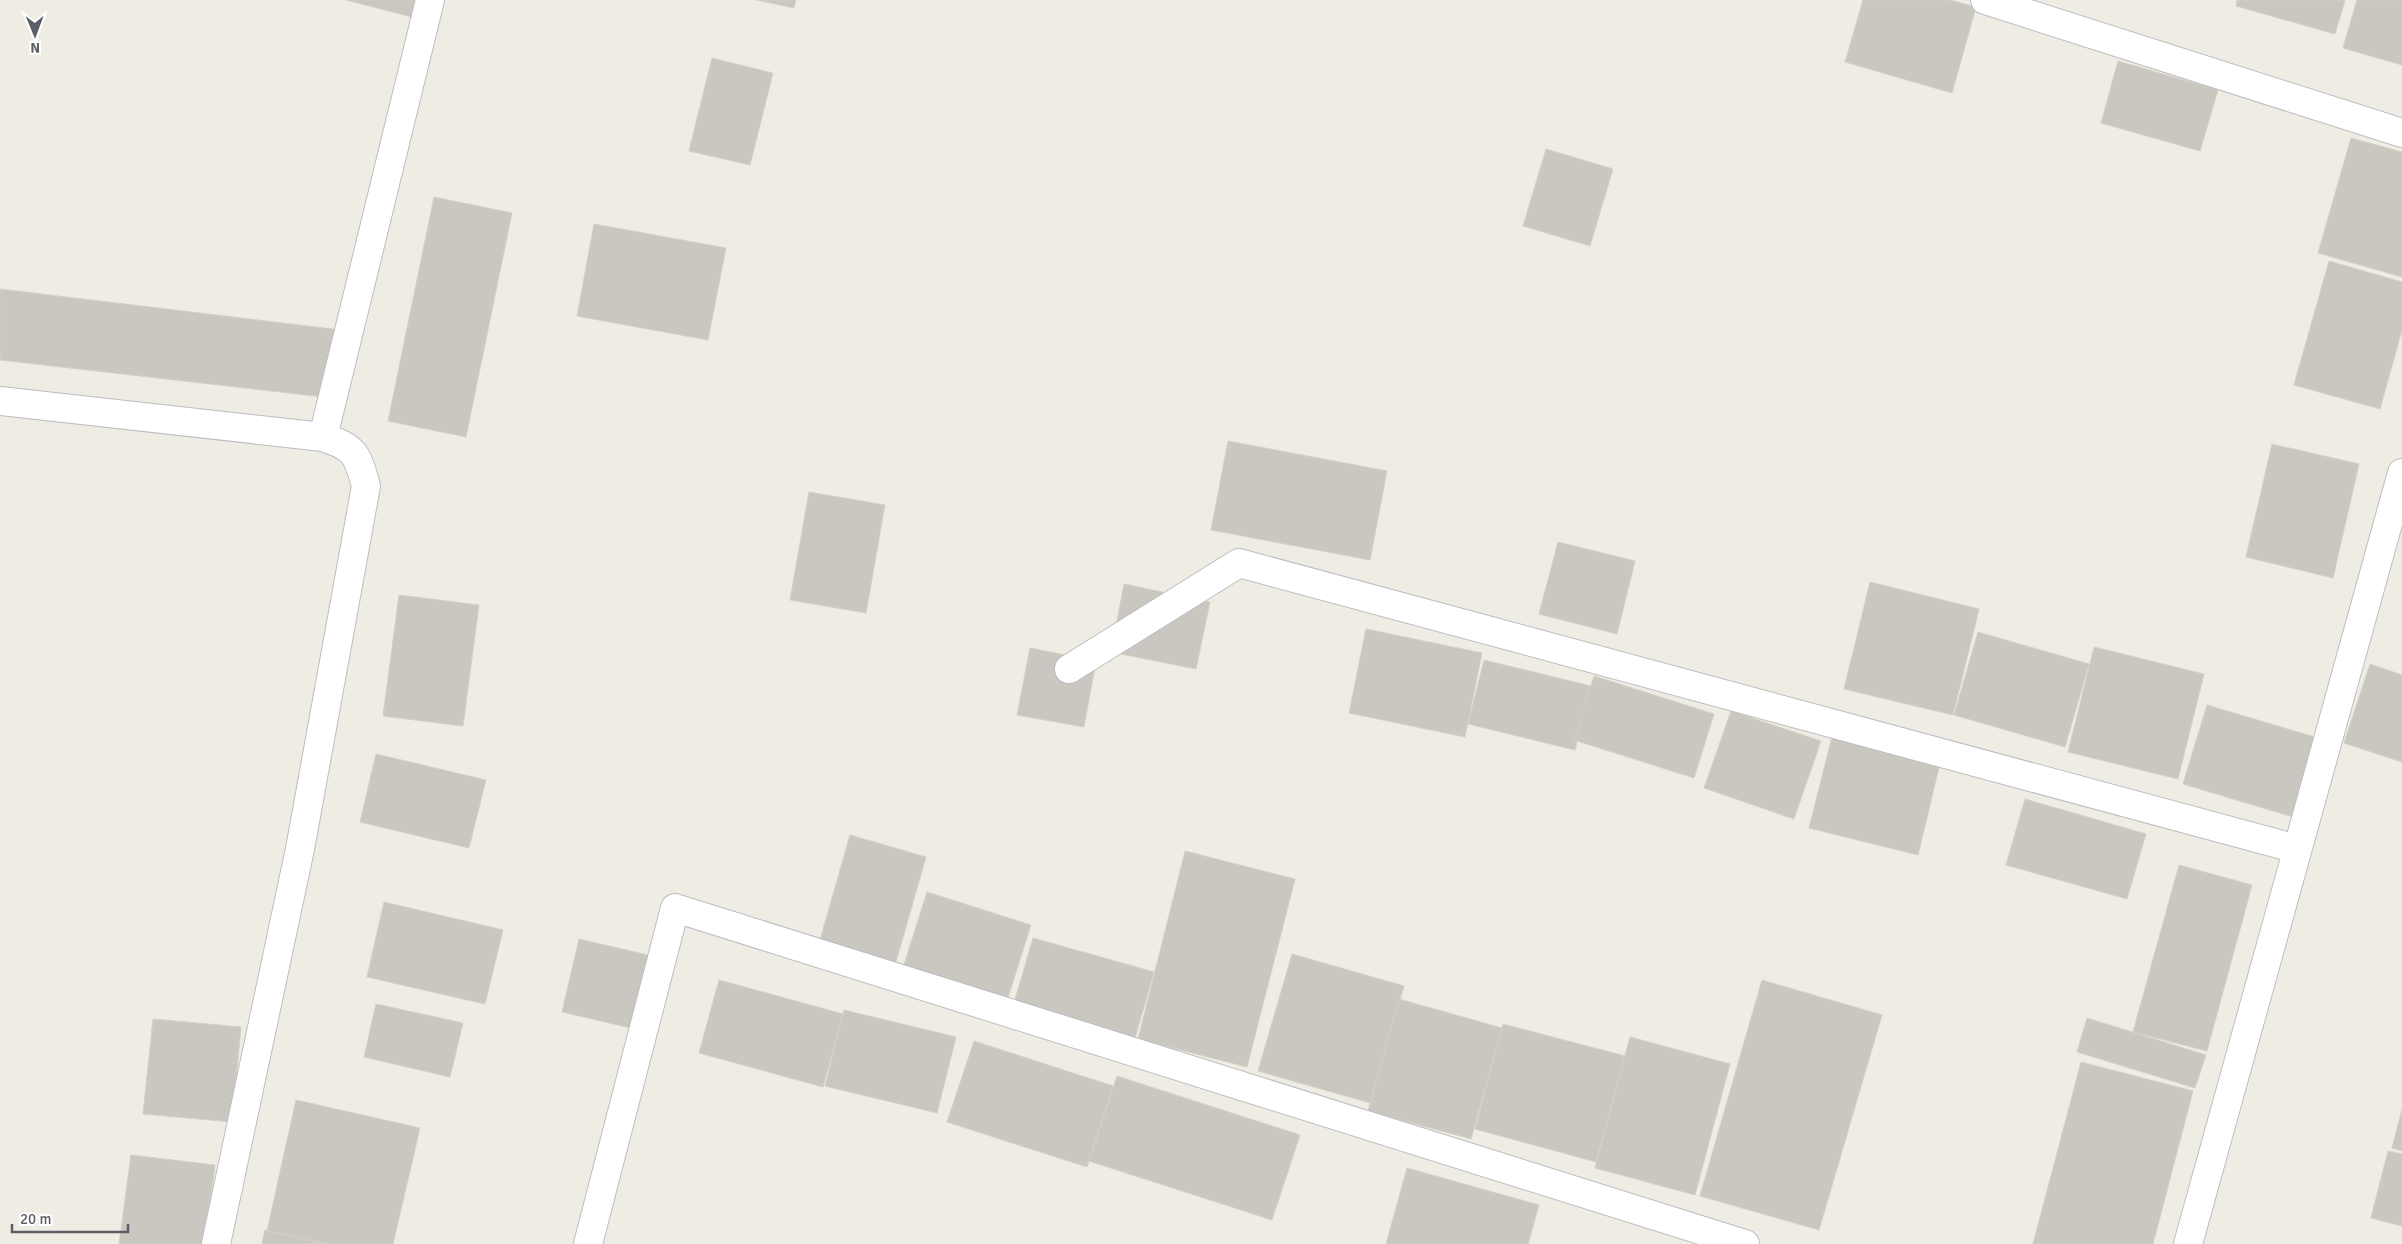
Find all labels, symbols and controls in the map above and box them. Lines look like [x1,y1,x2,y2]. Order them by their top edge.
north arrow [10,10,60,60]
text: N [30,39,40,56]
scale bar [12,1202,129,1234]
text: 20 m [20,1210,51,1228]

